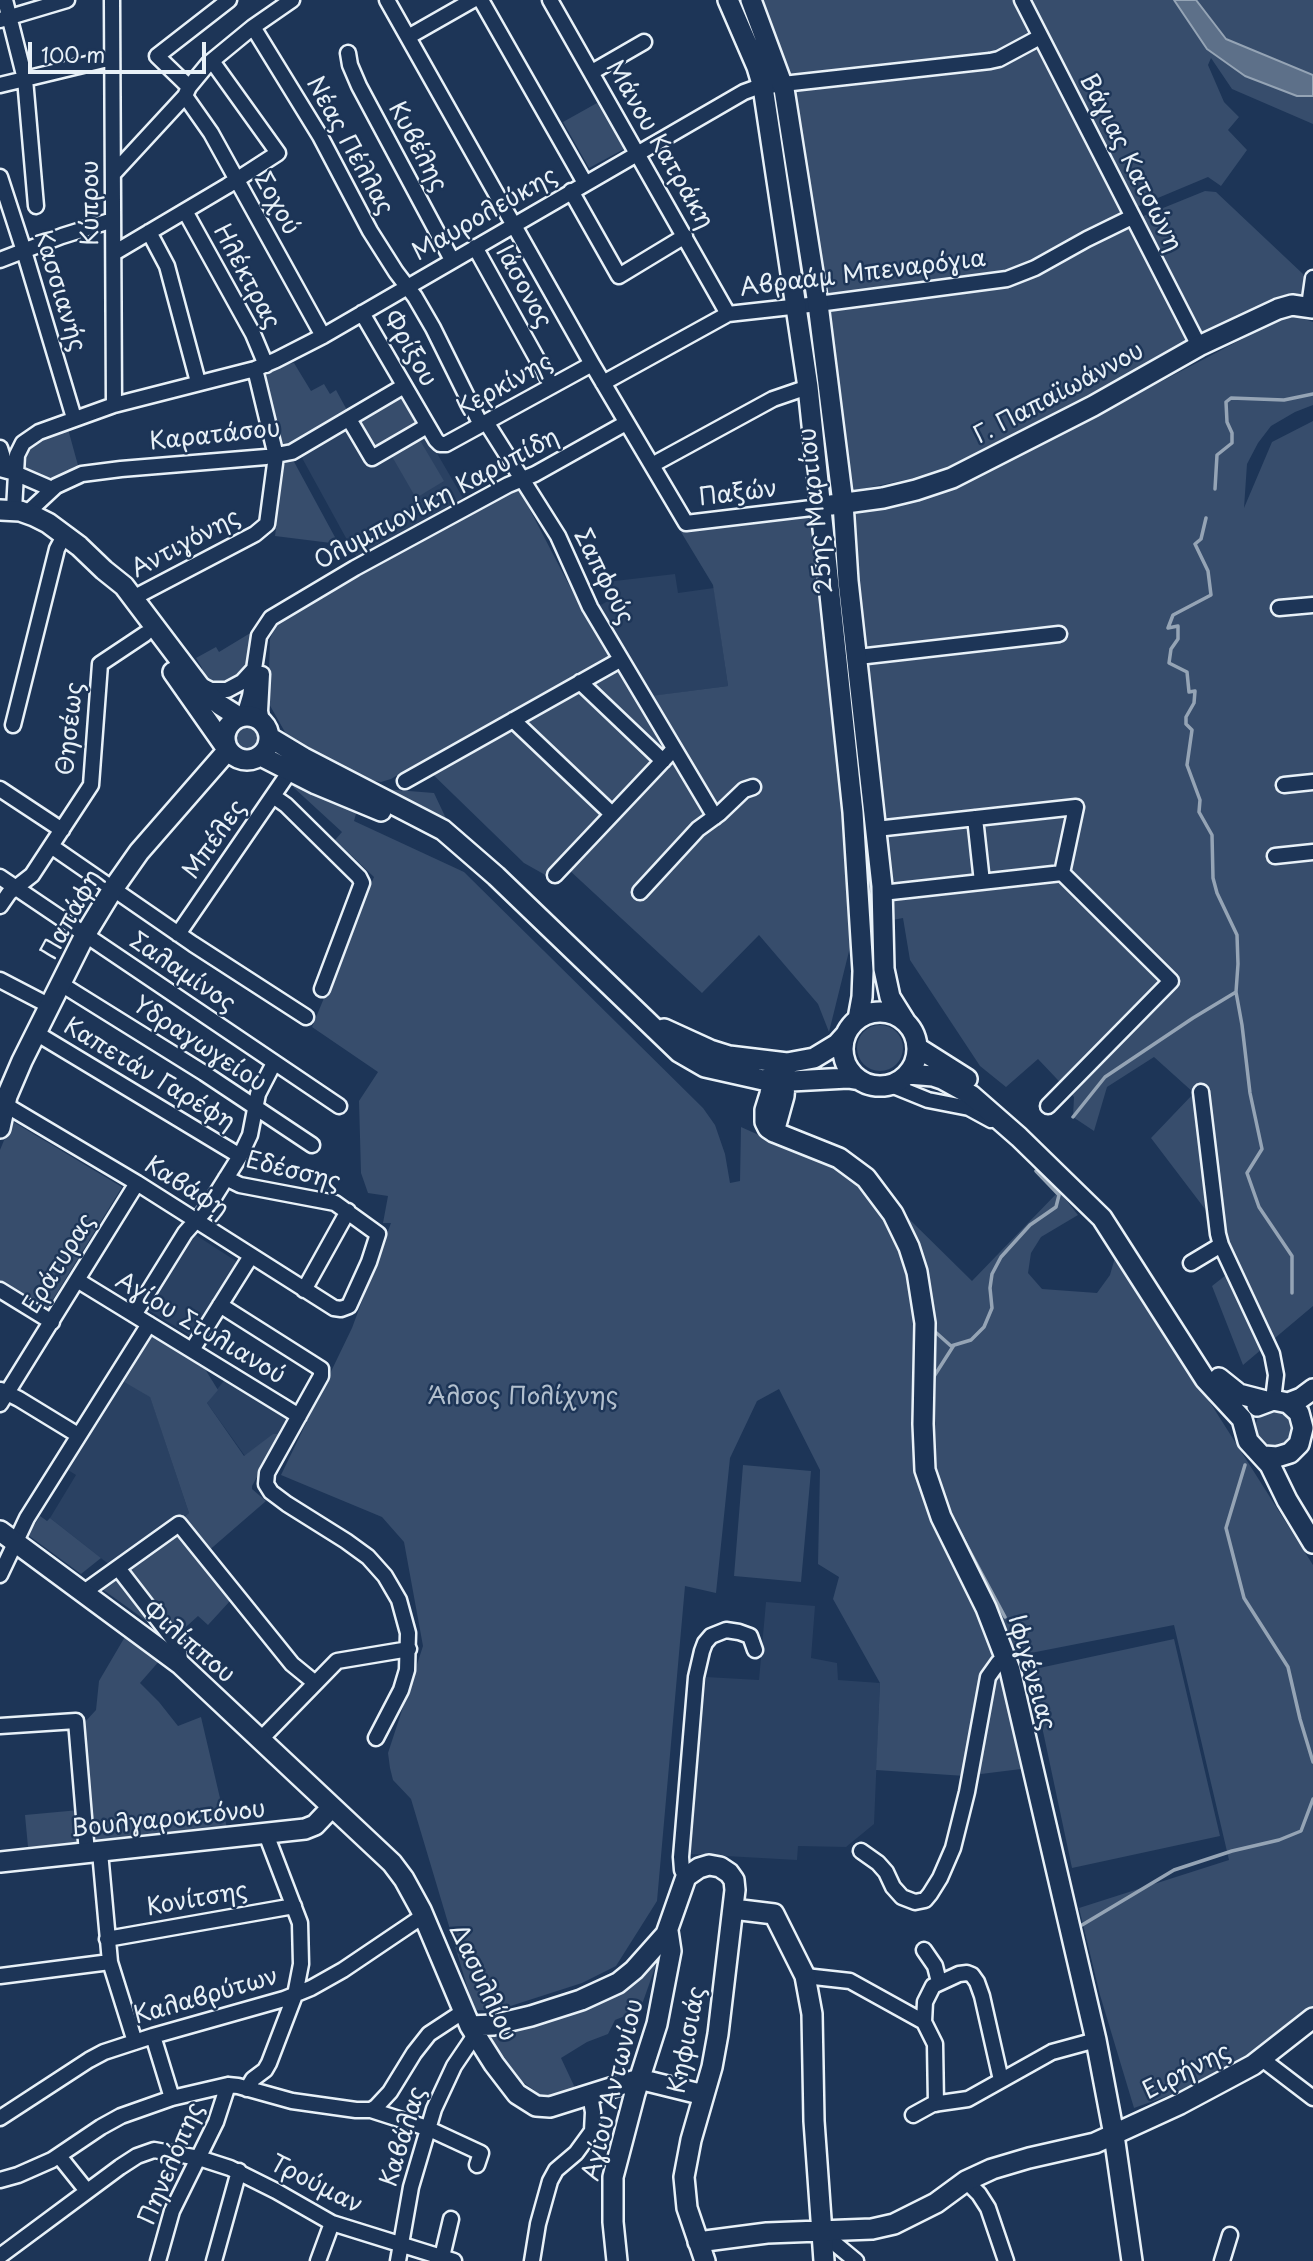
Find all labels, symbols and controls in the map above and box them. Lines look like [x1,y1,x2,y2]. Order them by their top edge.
scale bar [32,28,210,72]
text: 100 m [41,38,105,70]
street label: Μάνου Κατράκη [599,56,719,234]
street label: Βάγιας Κατσώνη [1073,69,1187,257]
street label: Νέας Πέλλας [299,72,399,220]
street label: Κυβέλης [381,97,453,197]
street label: Κύπρου [77,160,105,246]
street label: Μαυρολεύκης [407,162,563,268]
street label: Σοχού [247,168,305,240]
street label: Ηλέκτρας [206,220,286,334]
street label: Κασσιανής [27,227,91,355]
street label: Ιάσoνος [489,241,557,333]
street label: Αβραάμ Μπεναρόγια [739,245,987,303]
street label: Φρίξου [376,306,442,392]
street label: Γ. Παπαϊωάννου [969,337,1149,451]
street label: Κερκίνης [452,348,558,424]
street label: Καρατάσου [148,415,282,457]
street label: Ολυμπιονίκη Καρυπίδη [310,423,564,577]
street label: 25ης Μαρτίου [794,426,840,596]
street label: Παξών [697,475,779,513]
street label: Αντιγόνης [127,503,245,585]
street label: Σαπφούς [567,524,639,630]
street label: Θησέως [52,681,90,777]
street label: Μπέλες [177,795,253,885]
street label: Παπάφη [36,865,108,965]
street label: Σαλαμίνος [124,927,240,1019]
street label: Υδραγωγείου [127,991,271,1099]
street label: Καπετάν Γαρέφη [58,1012,240,1138]
street label: Εδέσσης [243,1146,343,1198]
street label: Καβάφη [139,1151,233,1225]
street label: Εράτυρας [18,1209,102,1319]
street label: Αγίου Στυλιανού [110,1267,290,1391]
park label: Άλσος Πολίχνης [428,1383,618,1411]
street label: Φιλίππου [136,1596,240,1690]
street label: Ιφιγένειας [1001,1612,1061,1734]
street label: Βουλγαροκτόνου [69,1795,267,1845]
street label: Κονίτσης [144,1877,250,1923]
street label: Δασυλλίου [442,1920,522,2046]
street label: Καλαβρύτων [130,1963,282,2031]
street label: Κηφισιάς [664,1984,712,2096]
street label: Αγίου Αντωνίου [577,1996,651,2184]
street label: Ειρήνης [1138,2038,1236,2106]
street label: Καβάλας [375,2084,433,2190]
street label: Πηνελόπης [133,2098,211,2230]
street label: Τρούμαν [265,2149,367,2221]

